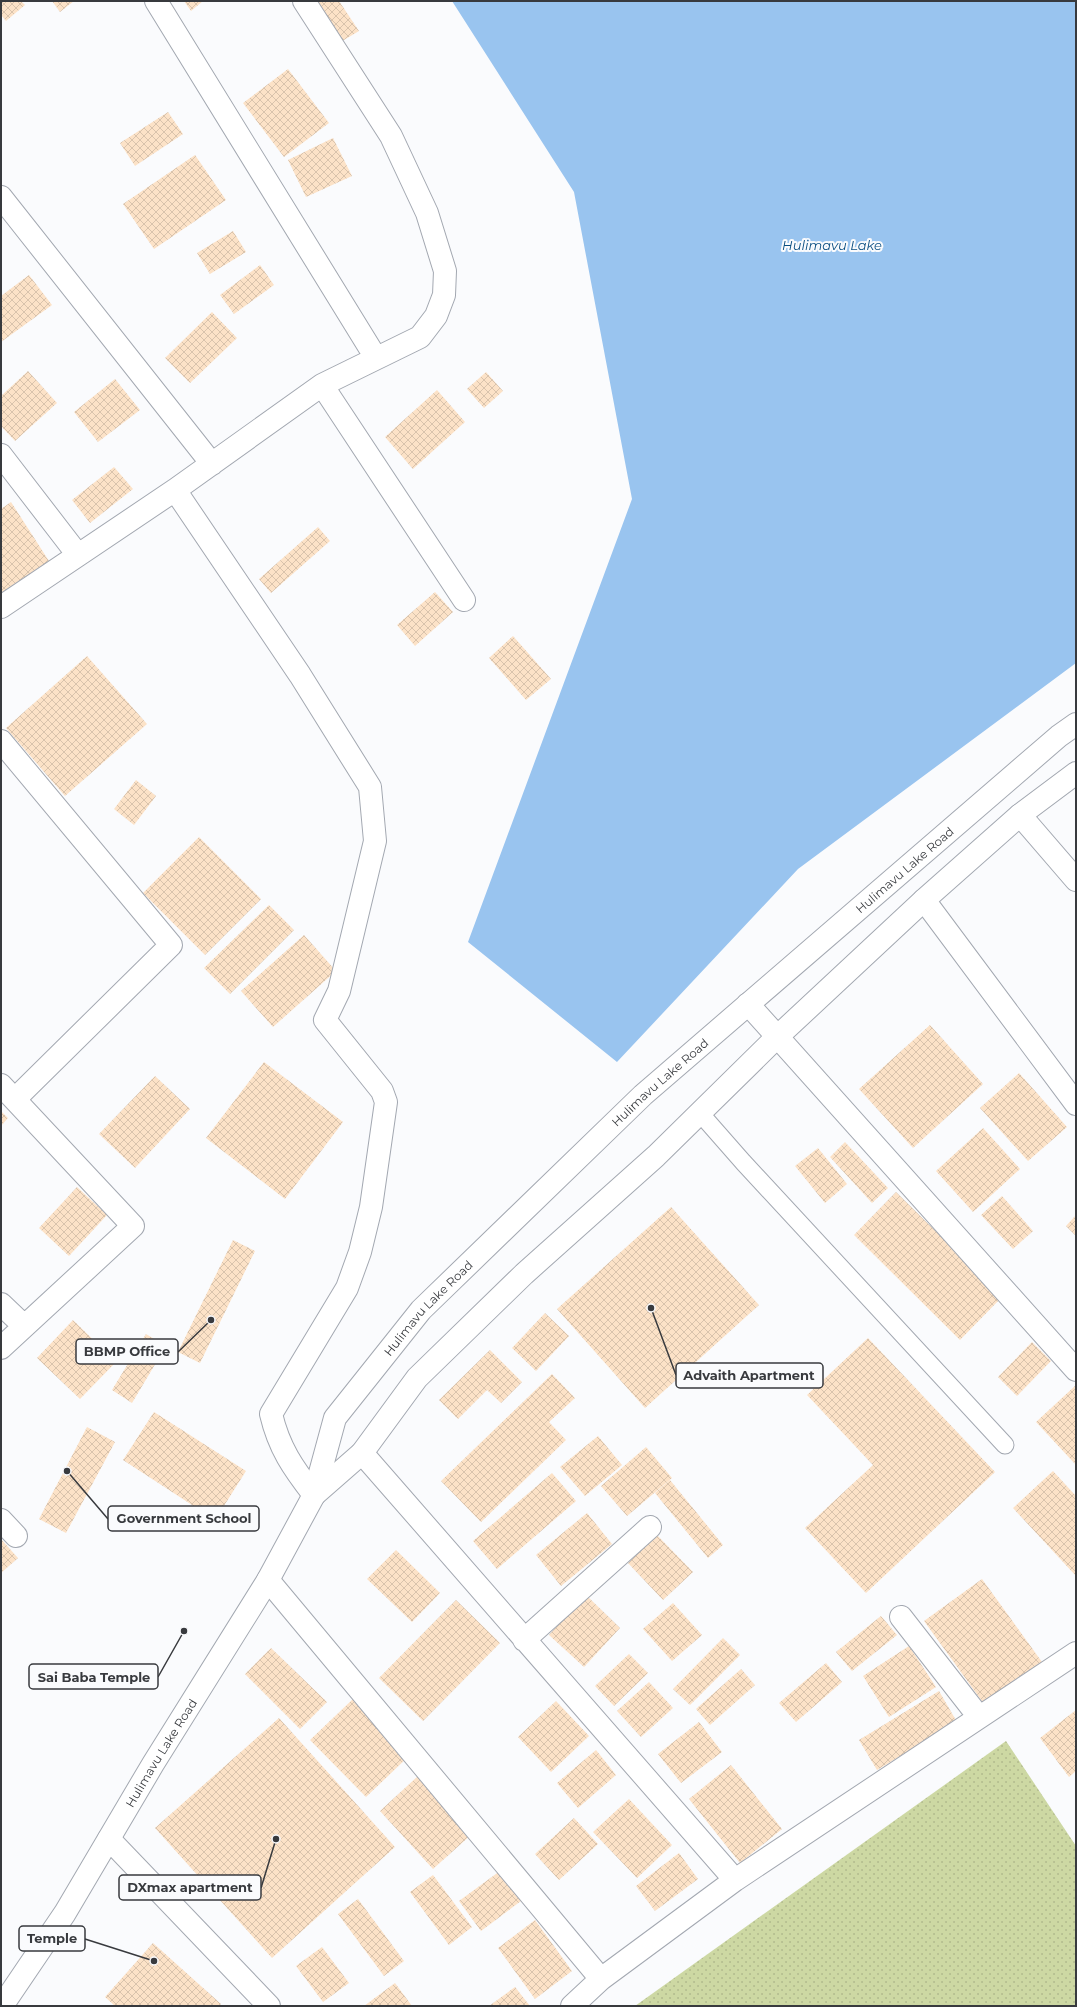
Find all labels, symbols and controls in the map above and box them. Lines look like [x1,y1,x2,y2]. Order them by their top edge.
water label: Hulimavu Lake [782,237,882,253]
street label: Hulimavu Lake Road [852,823,956,916]
street label: Hulimavu Lake Road [608,1035,711,1129]
street label: Hulimavu Lake Road [380,1257,475,1359]
callout: BBMP Office [76,1339,178,1364]
text: BBMP Office [84,1343,170,1359]
callout: Advaith Apartment [676,1363,823,1388]
text: Advaith Apartment [682,1367,815,1383]
callout: Government School [108,1506,259,1531]
text: Government School [117,1510,251,1526]
callout: Sai Baba Temple [29,1664,158,1689]
text: Sai Baba Temple [38,1669,150,1685]
street label: Hulimavu Lake Road [122,1696,200,1810]
callout: DXmax apartment [119,1875,261,1900]
text: DXmax apartment [127,1879,253,1895]
callout: Temple [19,1926,85,1951]
text: Temple [27,1930,77,1946]

